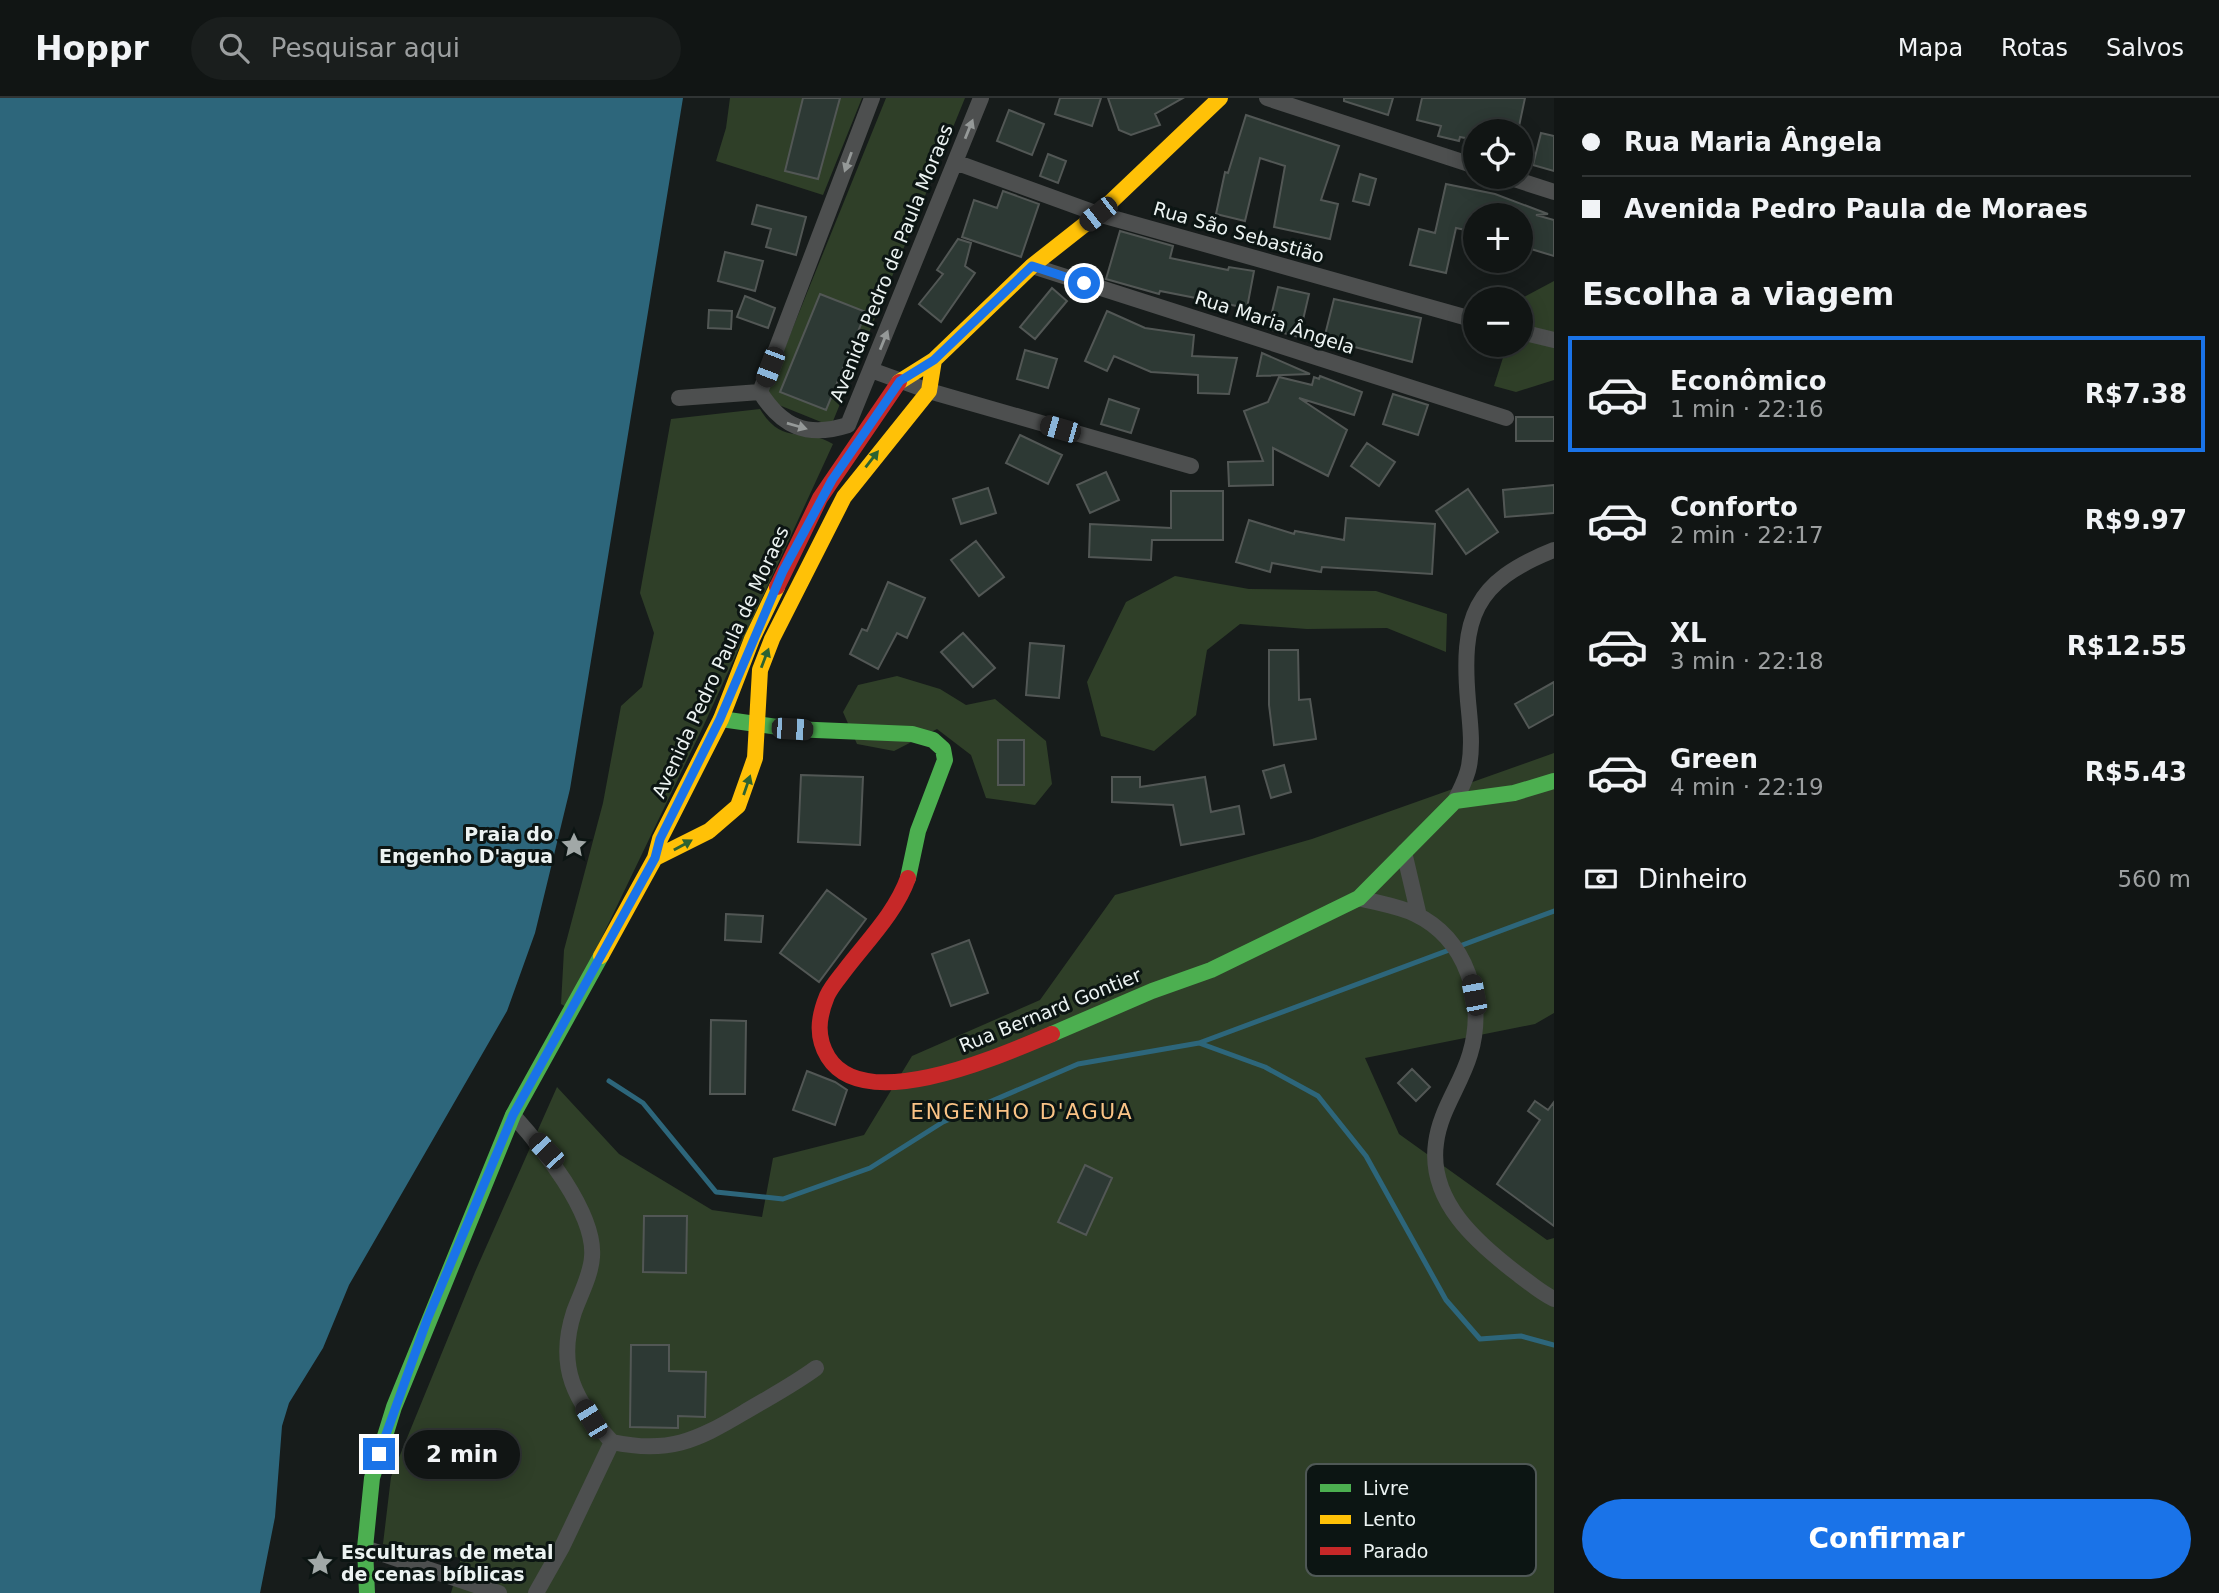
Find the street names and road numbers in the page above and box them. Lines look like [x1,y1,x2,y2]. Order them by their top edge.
street label: Avenida Pedro de Paula Moraes [825,121,957,405]
street label: Rua São Sebastião [1151,197,1327,267]
street label: Rua Maria Ângela [1192,286,1358,358]
street label: Avenida Pedro Paula de Moraes [647,523,793,801]
street label: Rua Bernard Gontier [956,963,1144,1057]

